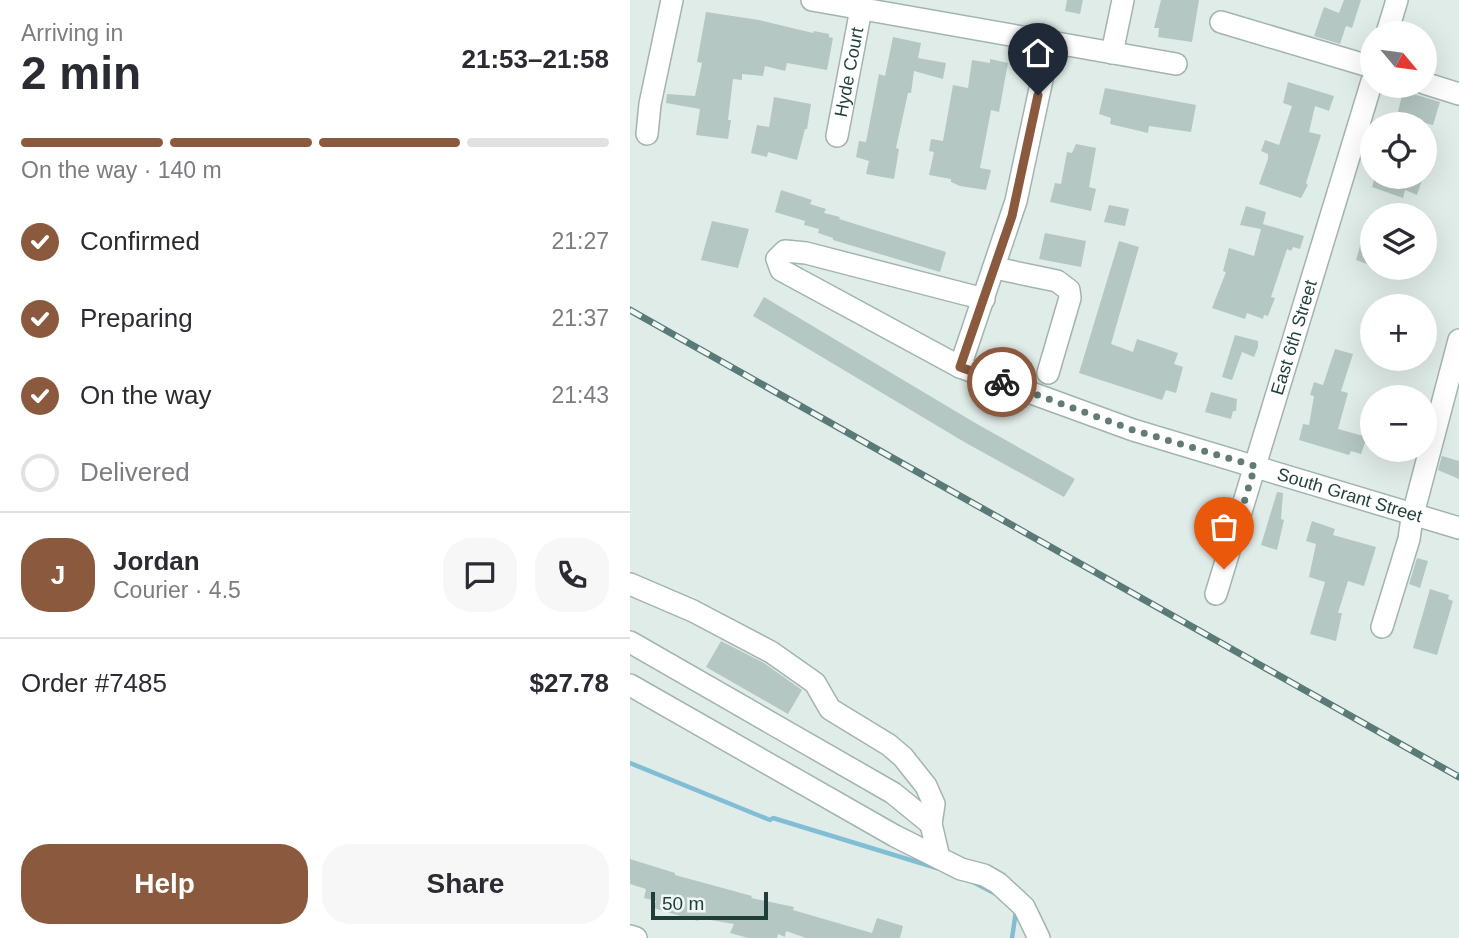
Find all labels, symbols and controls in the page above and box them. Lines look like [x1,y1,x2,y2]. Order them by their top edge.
text: Arriving in [21,20,123,46]
north arrow [1360,21,1437,98]
map controls [1360,21,1437,462]
pin [1008,23,1068,95]
street label: Hyde Court [831,26,867,119]
icon: home [1019,34,1057,72]
text: 21:53–21:58 [462,44,609,74]
text: 2 min [21,47,141,99]
button: locate [1360,112,1437,189]
text: On the way · 140 m [21,157,222,183]
button: layers [1360,203,1437,280]
icon: check [21,223,59,261]
text: Confirmed [80,226,200,256]
text: 21:27 [551,228,609,254]
street label: East 6th Street [1267,278,1321,398]
button: + [1360,294,1437,371]
icon: check [21,300,59,338]
text: Preparing [80,303,193,333]
text: 21:37 [551,305,609,331]
courier [967,347,1037,417]
icon: bike [983,363,1021,401]
icon: check [21,377,59,415]
text: On the way [80,380,212,410]
text: 21:43 [551,382,609,408]
button: − [1360,385,1437,462]
text: Delivered [80,457,190,487]
street label: South Grant Street [1275,464,1425,526]
pin [1194,497,1254,569]
icon: bag [1205,508,1243,546]
button: chat [443,538,517,612]
button: phone [535,538,609,612]
text: Jordan [113,546,200,576]
text: J [51,560,65,590]
text: Courier · 4.5 [113,577,241,603]
text: Order #7485 [21,668,167,698]
text: $27.78 [529,668,609,698]
button: Help [21,844,308,924]
button: Share [322,844,609,924]
scale bar [651,889,768,921]
text: 50 m [662,893,704,914]

